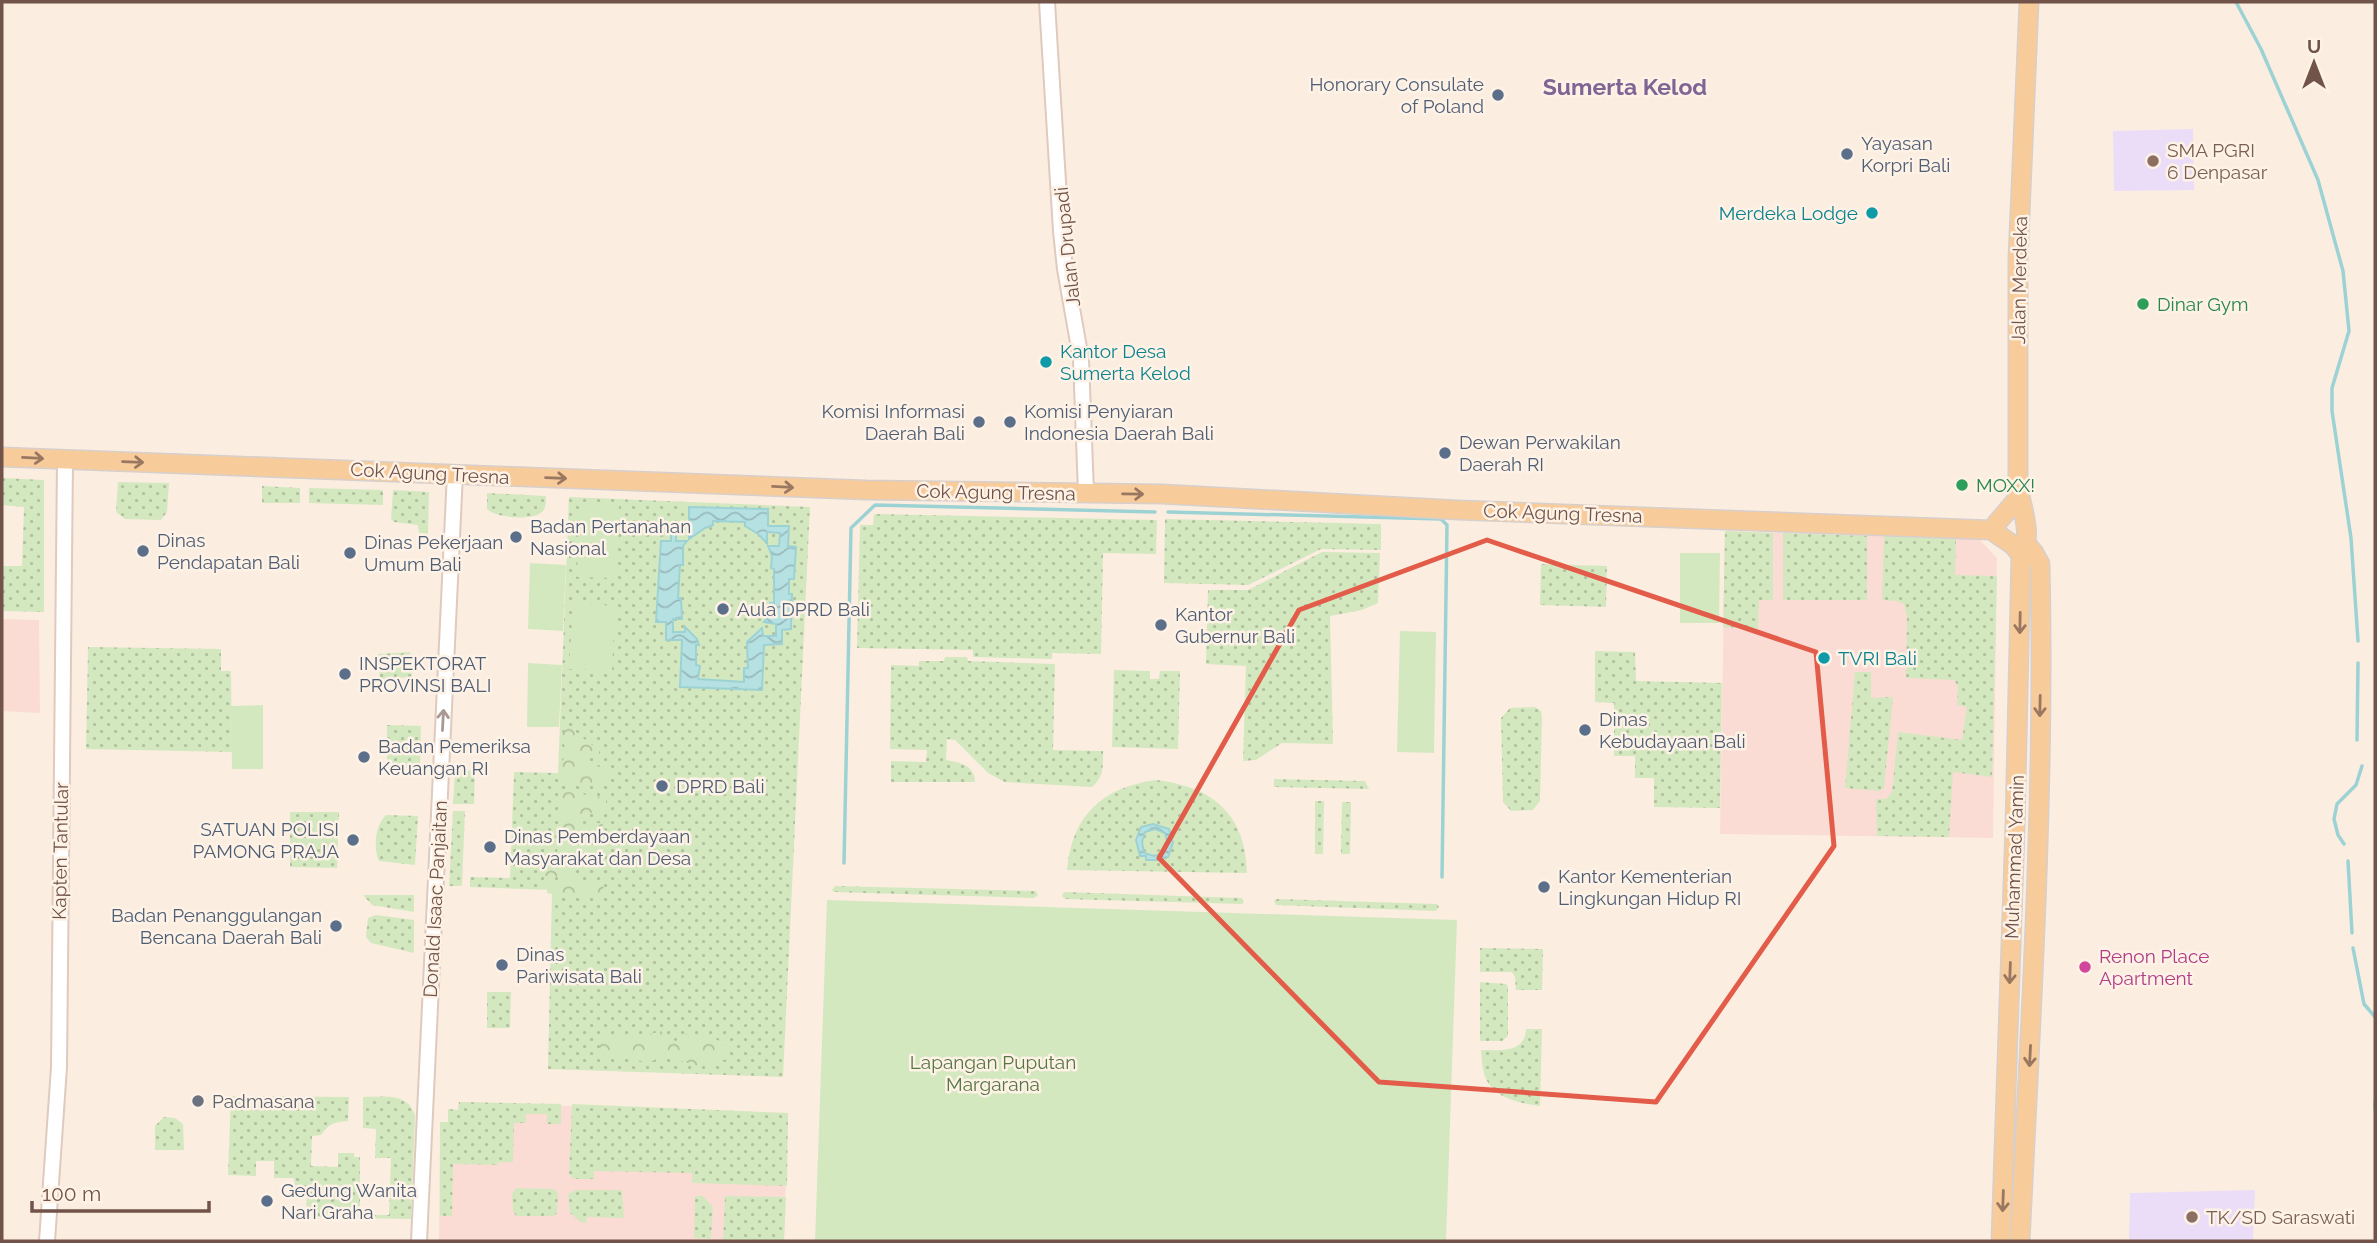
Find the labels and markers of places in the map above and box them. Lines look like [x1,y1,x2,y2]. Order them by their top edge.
place label: Honorary Consulate of Poland [1309,73,1484,117]
marker: Honorary Consulate of Poland [1490,87,1506,103]
place label: Yayasan Korpri Bali [1861,132,1950,176]
place label: SMA PGRI 6 Denpasar [2167,139,2268,183]
marker: Yayasan Korpri Bali [1839,146,1855,162]
marker: SMA PGRI 6 Denpasar [2145,153,2161,169]
place label: Merdeka Lodge [1719,202,1858,224]
marker: Merdeka Lodge [1864,205,1880,221]
place label: Dinar Gym [2157,293,2248,315]
marker: Dinar Gym [2135,296,2151,312]
place label: Kantor Desa Sumerta Kelod [1060,340,1191,384]
marker: Kantor Desa Sumerta Kelod [1038,354,1054,370]
place label: Komisi Informasi Daerah Bali [822,400,965,444]
place label: Komisi Penyiaran Indonesia Daerah Bali [1024,400,1214,444]
marker: Komisi Informasi Daerah Bali [971,414,987,430]
marker: Komisi Penyiaran Indonesia Daerah Bali [1002,414,1018,430]
place label: Dewan Perwakilan Daerah RI [1459,431,1621,475]
marker: Dewan Perwakilan Daerah RI [1437,445,1453,461]
place label: MOXX! [1976,474,2035,496]
marker: MOXX! [1954,477,1970,493]
place label: Badan Pertanahan Nasional [530,515,691,559]
place label: Dinas Pendapatan Bali [157,529,300,573]
marker: Badan Pertanahan Nasional [508,529,524,545]
place label: Dinas Pekerjaan Umum Bali [364,531,503,575]
marker: Dinas Pendapatan Bali [135,543,151,559]
marker: Dinas Pekerjaan Umum Bali [342,545,358,561]
place label: Aula DPRD Bali [737,598,870,620]
marker: Aula DPRD Bali [715,601,731,617]
place label: Kantor Gubernur Bali [1175,603,1295,647]
marker: Kantor Gubernur Bali [1153,617,1169,633]
place label: TVRI Bali [1838,647,1917,669]
marker: TVRI Bali [1816,650,1832,666]
place label: INSPEKTORAT PROVINSI BALI [359,652,491,696]
marker: INSPEKTORAT PROVINSI BALI [337,666,353,682]
place label: Dinas Kebudayaan Bali [1599,708,1746,752]
marker: Dinas Kebudayaan Bali [1577,722,1593,738]
place label: Badan Pemeriksa Keuangan RI [378,735,531,779]
marker: Badan Pemeriksa Keuangan RI [356,749,372,765]
place label: DPRD Bali [676,775,765,797]
marker: DPRD Bali [654,778,670,794]
place label: SATUAN POLISI PAMONG PRAJA [193,818,339,862]
place label: Dinas Pemberdayaan Masyarakat dan Desa [504,825,691,869]
marker: SATUAN POLISI PAMONG PRAJA [345,832,361,848]
marker: Dinas Pemberdayaan Masyarakat dan Desa [482,839,498,855]
place label: Kantor Kementerian Lingkungan Hidup RI [1558,865,1741,909]
marker: Kantor Kementerian Lingkungan Hidup RI [1536,879,1552,895]
place label: Badan Penanggulangan Bencana Daerah Bali [111,904,322,948]
marker: Badan Penanggulangan Bencana Daerah Bali [328,918,344,934]
place label: Dinas Pariwisata Bali [516,943,642,987]
place label: Renon Place Apartment [2099,945,2209,989]
marker: Dinas Pariwisata Bali [494,957,510,973]
marker: Renon Place Apartment [2077,959,2093,975]
place label: Padmasana [212,1090,315,1112]
marker: Padmasana [190,1093,206,1109]
place label: Gedung Wanita Nari Graha [281,1179,417,1223]
marker: Gedung Wanita Nari Graha [259,1193,275,1209]
place label: TK/SD Saraswati [2206,1206,2355,1228]
marker: TK/SD Saraswati [2184,1209,2200,1225]

